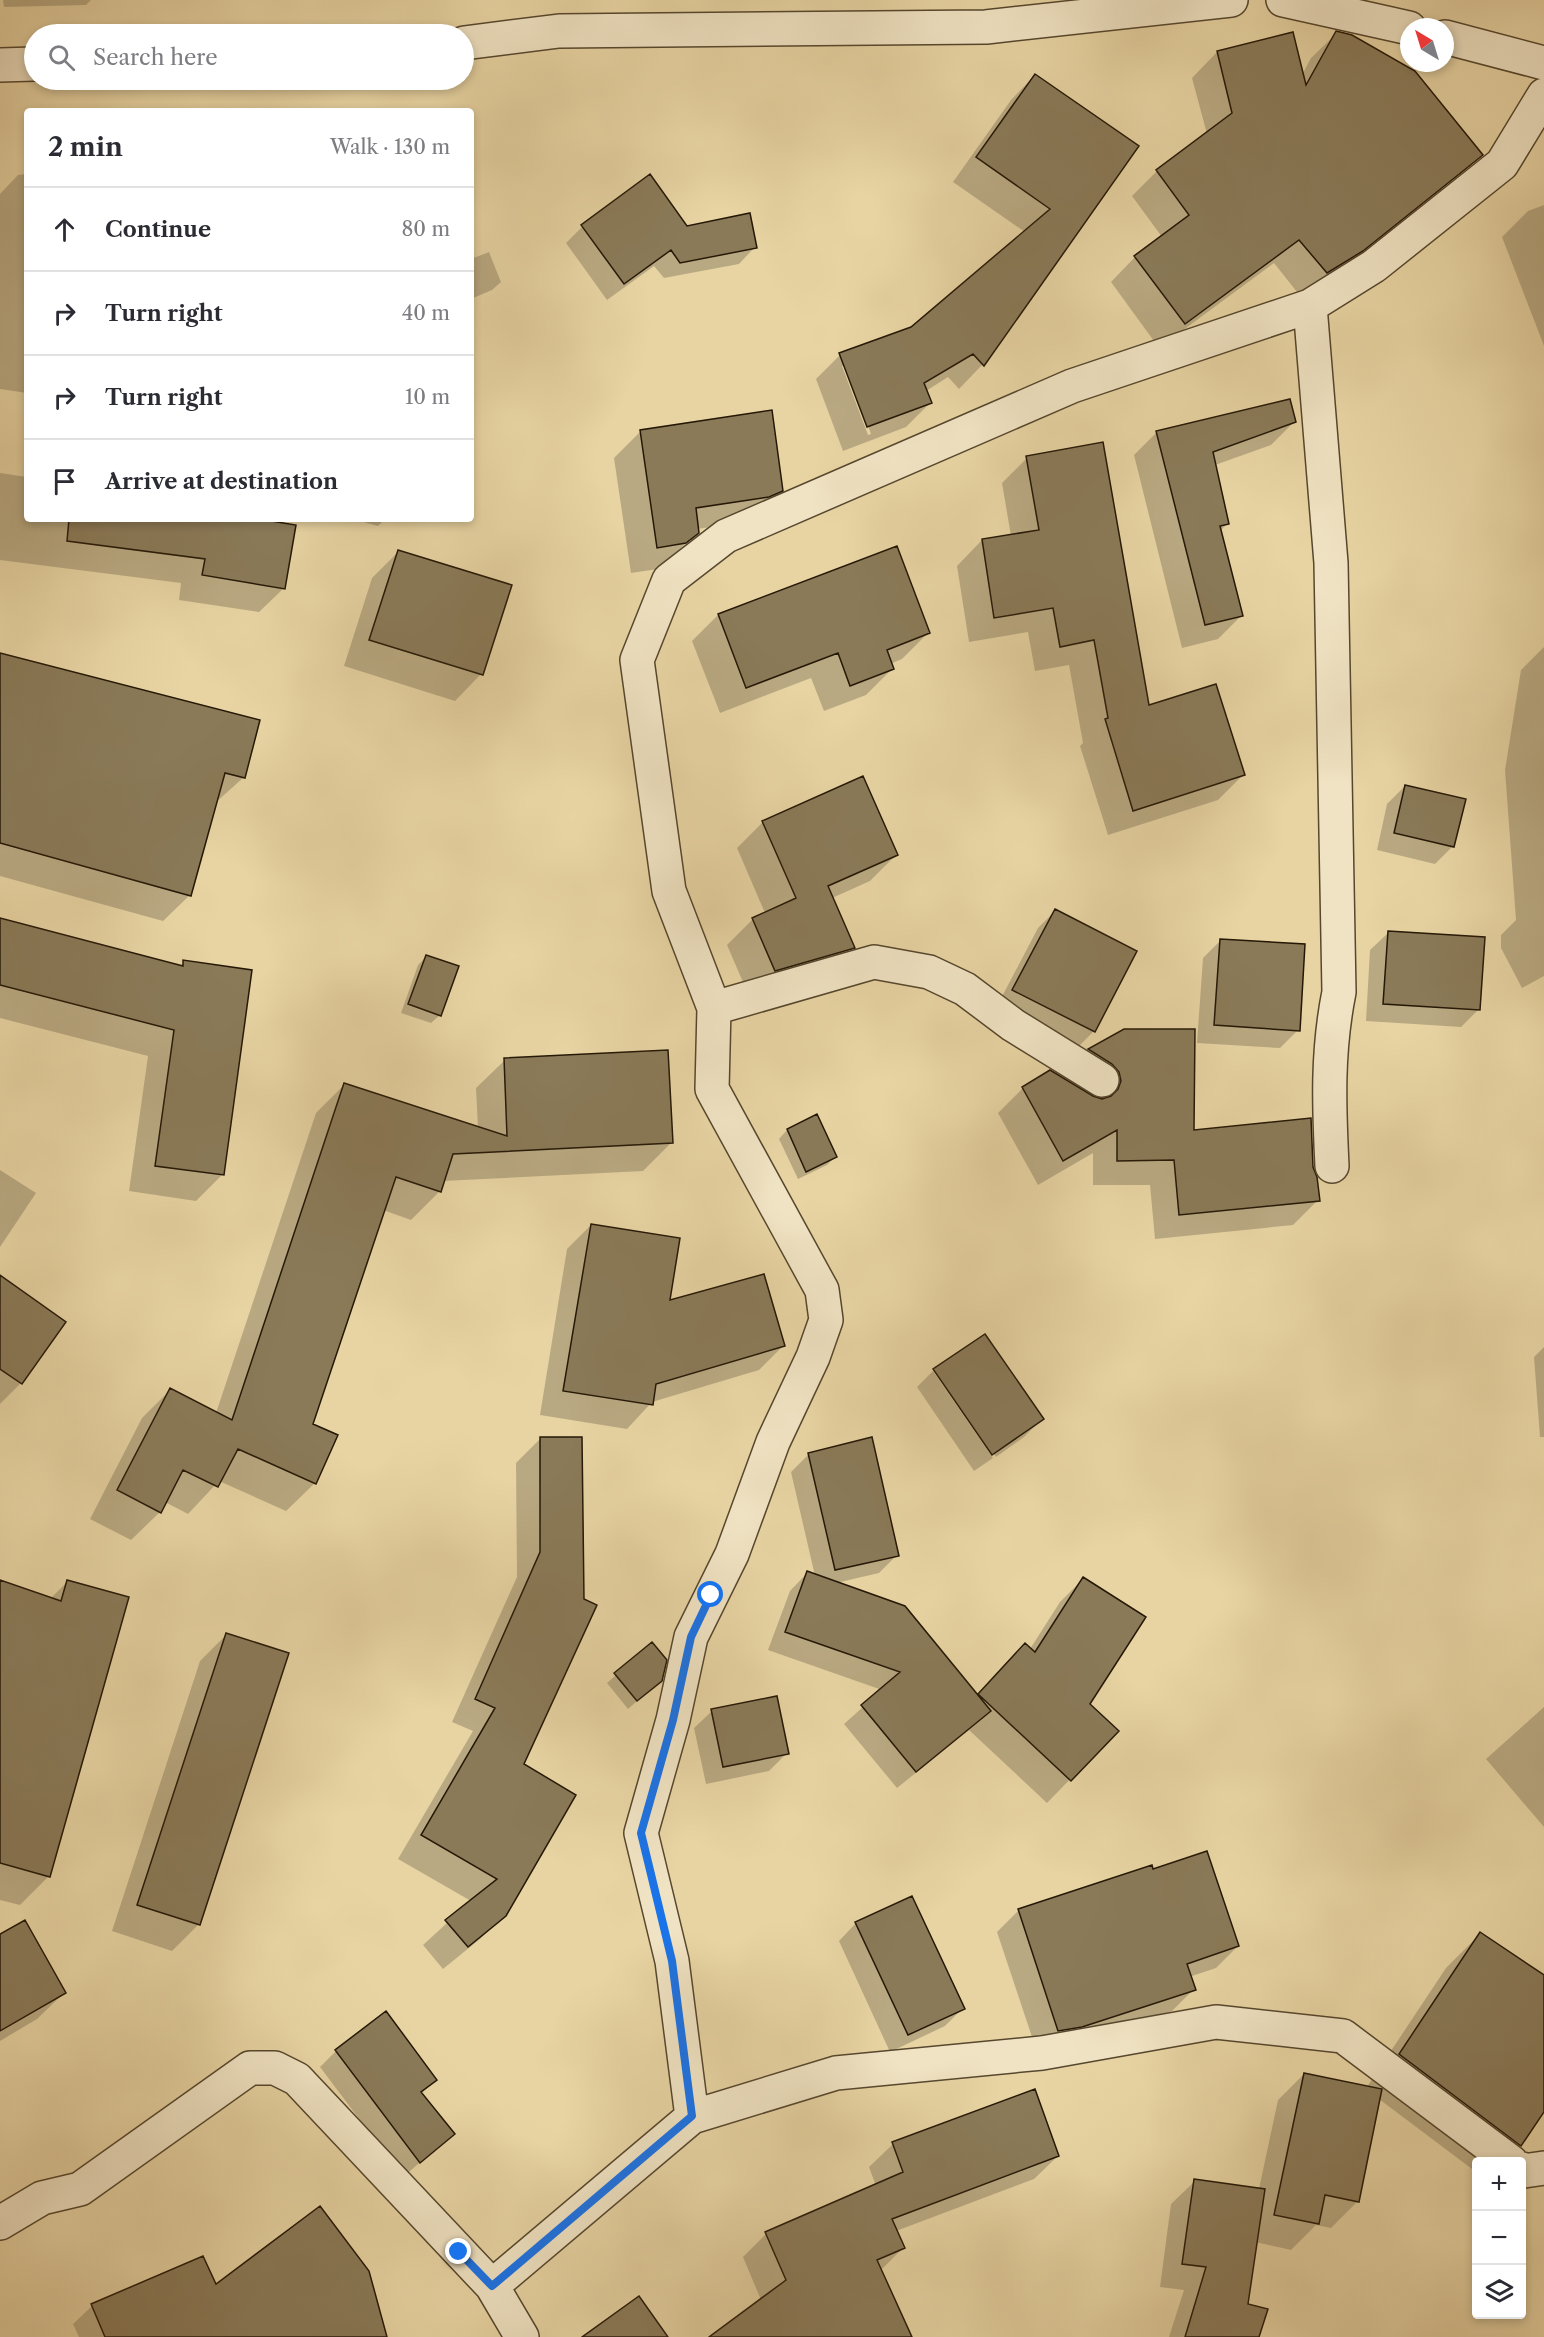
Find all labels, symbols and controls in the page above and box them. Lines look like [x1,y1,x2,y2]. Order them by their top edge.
north arrow [1400,18,1454,72]
search box [24,24,474,90]
icon: search [45,41,78,74]
text: Search here [93,44,218,71]
text: 2 min [48,131,123,163]
text: Walk · 130 m [330,135,450,159]
icon: ahead [48,213,81,246]
text: Continue [105,216,211,243]
text: 80 m [402,217,450,241]
icon: right [48,297,81,330]
text: Turn right [105,300,223,327]
text: 40 m [402,301,450,325]
icon: right [48,381,81,414]
text: Turn right [105,384,223,411]
text: 10 m [405,385,450,409]
icon: arrive [48,465,81,498]
text: Arrive at destination [105,468,338,495]
route start [697,1581,723,1607]
map controls [1472,2157,1526,2319]
button: + [1472,2157,1526,2211]
button: − [1472,2211,1526,2265]
route end [445,2238,471,2264]
button: layers [1472,2265,1526,2319]

